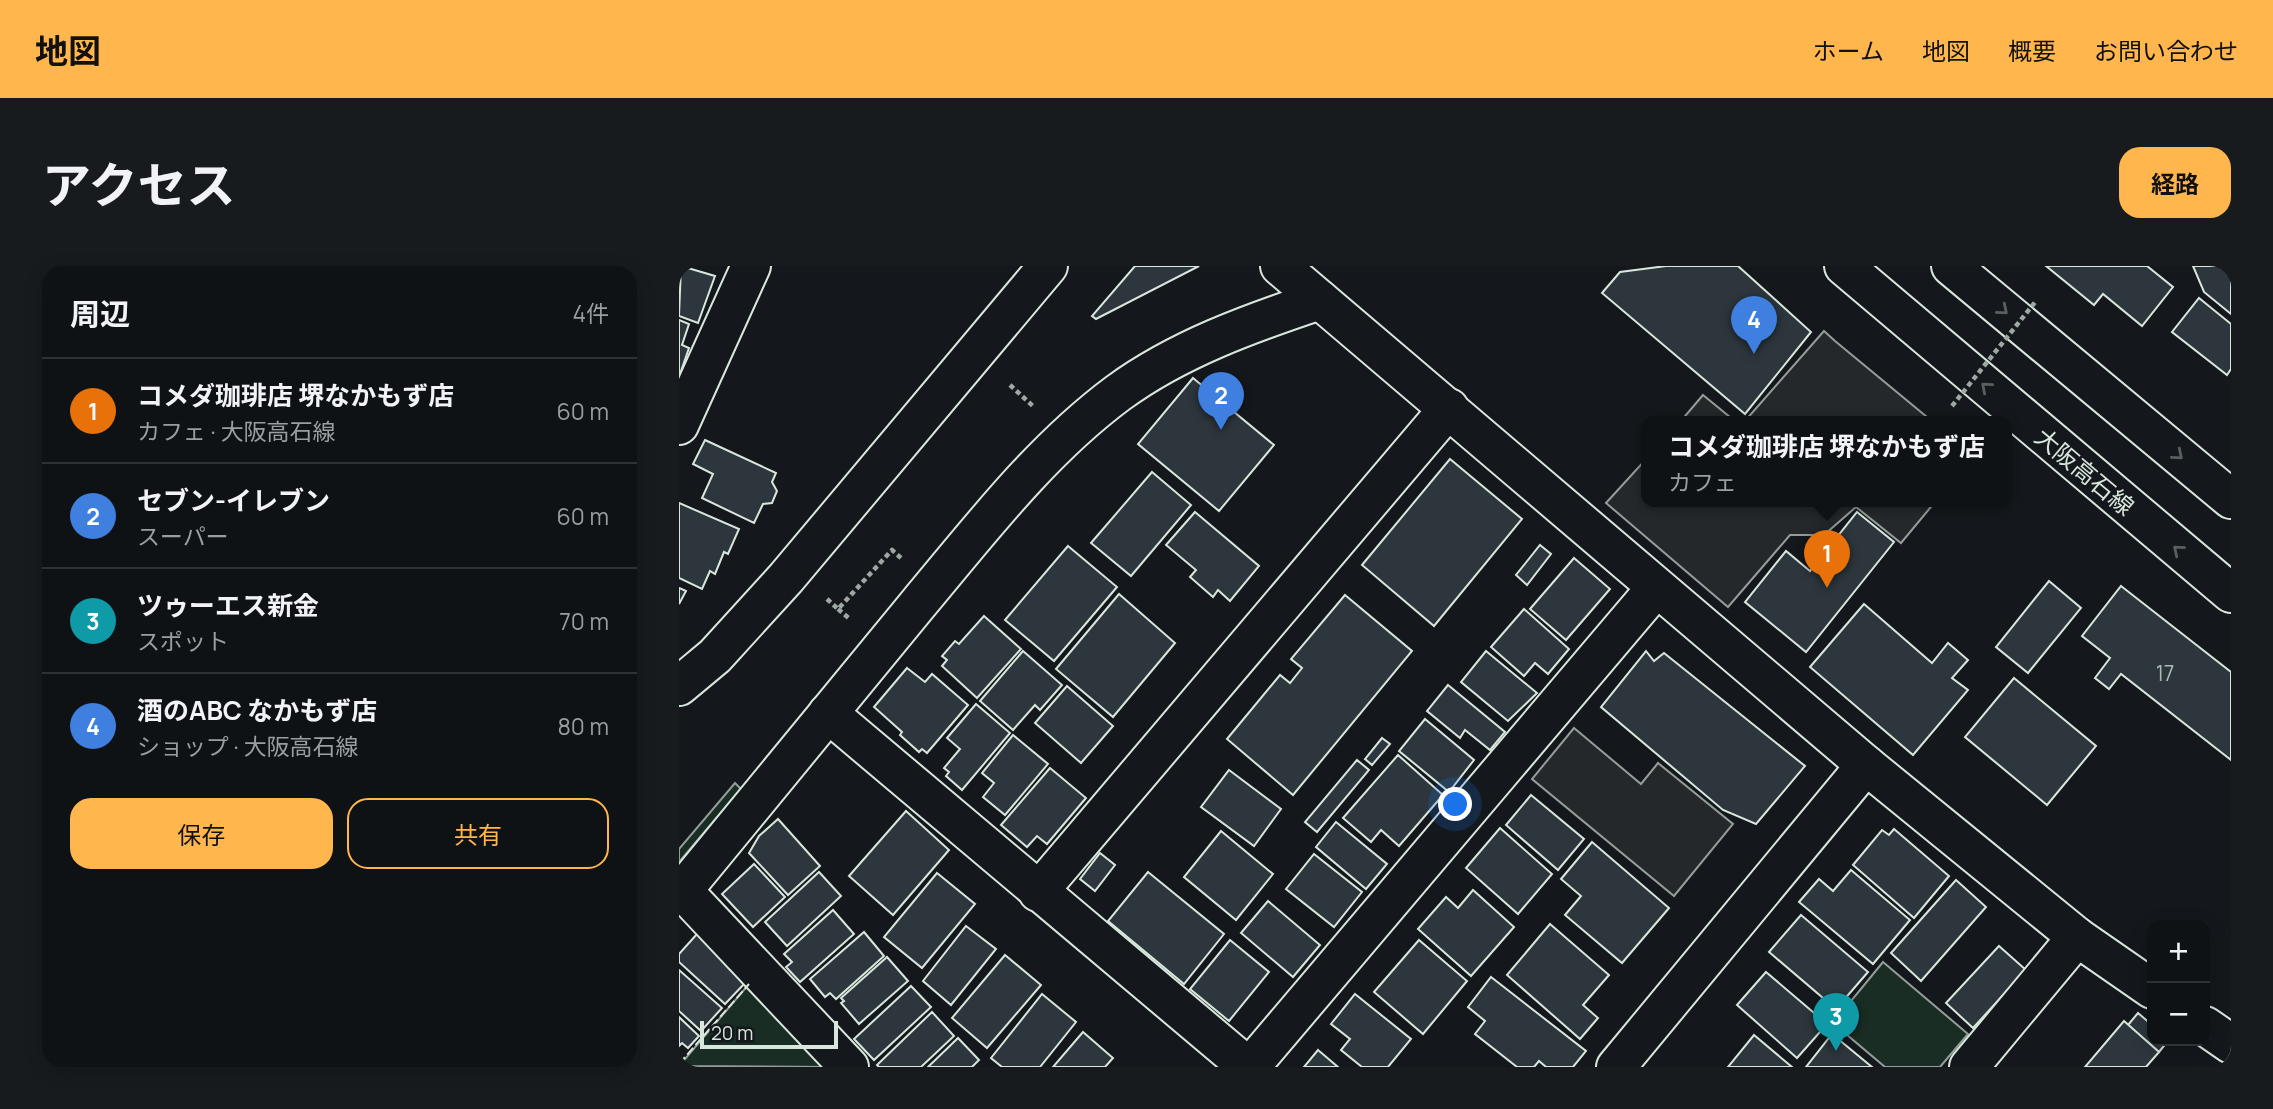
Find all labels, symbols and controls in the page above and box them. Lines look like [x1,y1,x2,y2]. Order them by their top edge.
text: 地図 [35,28,101,73]
text: ホーム [1813,34,1884,67]
text: 地図 [1922,34,1970,67]
text: 概要 [2008,34,2056,67]
text: お問い合わせ [2094,34,2238,67]
button: 経路 [2119,147,2231,218]
text: アクセス [42,151,236,218]
text: 周辺 [70,293,130,334]
pin: 4 [1731,296,1777,354]
text: 4件 [572,297,609,329]
one-way arrow [1995,302,2008,314]
pin: 2 [1198,372,1244,430]
text: コメダ珈琲店 堺なかもず店 [137,377,454,413]
one-way arrow [1981,383,1994,395]
text: 1 [88,395,98,427]
text: 60 m [557,395,609,427]
text: カフェ · 大阪高石線 [137,415,335,447]
popup [1641,416,2012,507]
street label: 大阪高石線 [2028,420,2142,522]
text: コメダ珈琲店 堺なかもず店 [1668,428,1985,464]
one-way arrow [2169,447,2182,459]
text: カフェ [1668,466,1737,498]
text: セブン-イレブン [137,482,330,518]
text: 2 [86,500,100,532]
text: 60 m [557,500,609,532]
text: スーパー [137,520,229,552]
pin: 1 [1804,530,1850,588]
one-way arrow [2174,546,2187,558]
text: ツゥーエス新金 [137,587,319,623]
text: 3 [86,605,100,637]
text: 70 m [559,605,609,637]
text: スポット [137,625,229,657]
house number: 17 [2156,659,2174,687]
text: 酒のABC なかもず店 [137,692,377,728]
text: 4 [86,710,100,742]
text: 80 m [558,710,609,742]
text: ショップ · 大阪高石線 [137,730,358,762]
your location [1438,787,1472,821]
button: 保存 [70,798,333,869]
button: 共有 [347,798,609,869]
map controls [2147,920,2210,1046]
button: + [2147,920,2210,983]
button: − [2147,983,2210,1046]
pin: 3 [1813,993,1859,1051]
scale bar [700,1018,838,1050]
text: 20 m [711,1020,753,1046]

